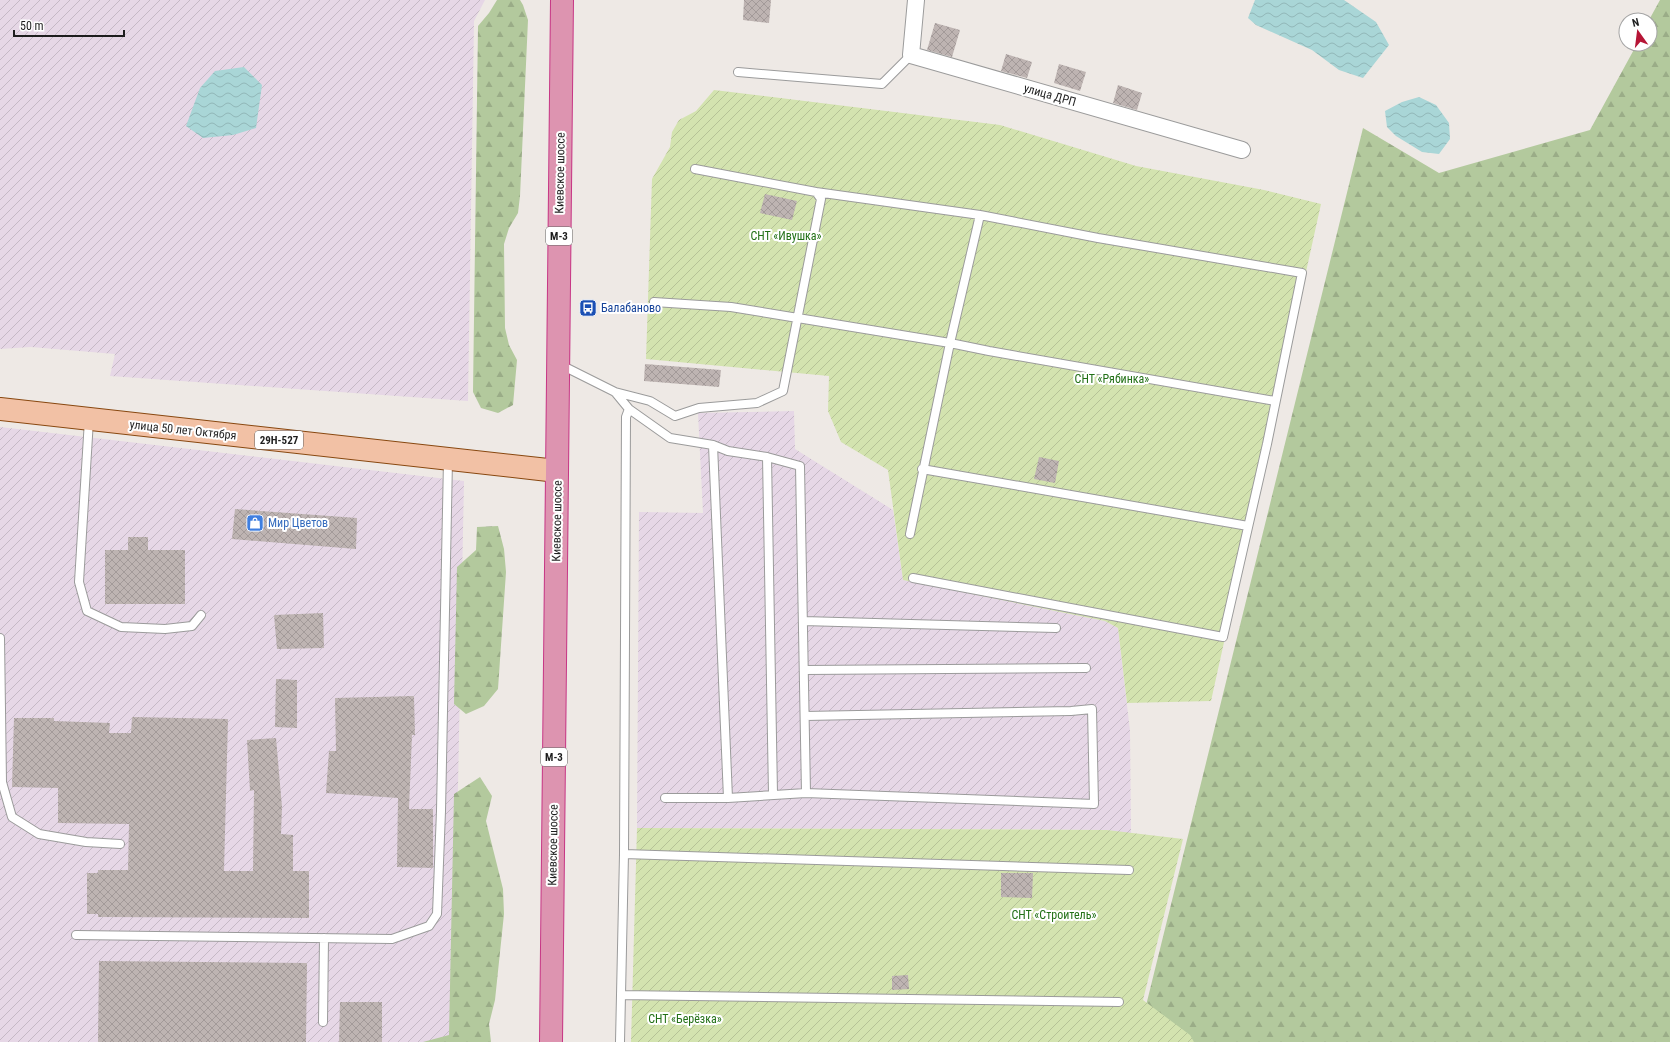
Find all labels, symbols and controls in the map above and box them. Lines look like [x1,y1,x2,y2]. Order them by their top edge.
scale bar [14,12,124,38]
north arrow [1618,12,1658,52]
text: N [1631,16,1641,30]
text: 50 m [20,19,44,33]
street label: улица ДРП [1022,81,1078,109]
street label: Киевское шоссе [552,132,568,214]
road number: М-3 [546,227,572,245]
park label: СНТ «Ивушка» [750,229,822,243]
bus stop icon: Балабаново [578,298,598,318]
place label: Балабаново [601,301,661,315]
park label: СНТ «Рябинка» [1075,372,1149,386]
street label: улица 50 лет Октября [129,417,237,443]
road number: 29Н-527 [255,431,303,449]
street label: Киевское шоссе [549,480,565,562]
shop icon: Мир Цветов [245,513,265,533]
place label: Мир Цветов [268,516,328,530]
road number: М-3 [541,748,567,766]
street label: Киевское шоссе [545,804,561,886]
park label: СНТ «Строитель» [1012,908,1096,922]
park label: СНТ «Берёзка» [648,1012,722,1026]

